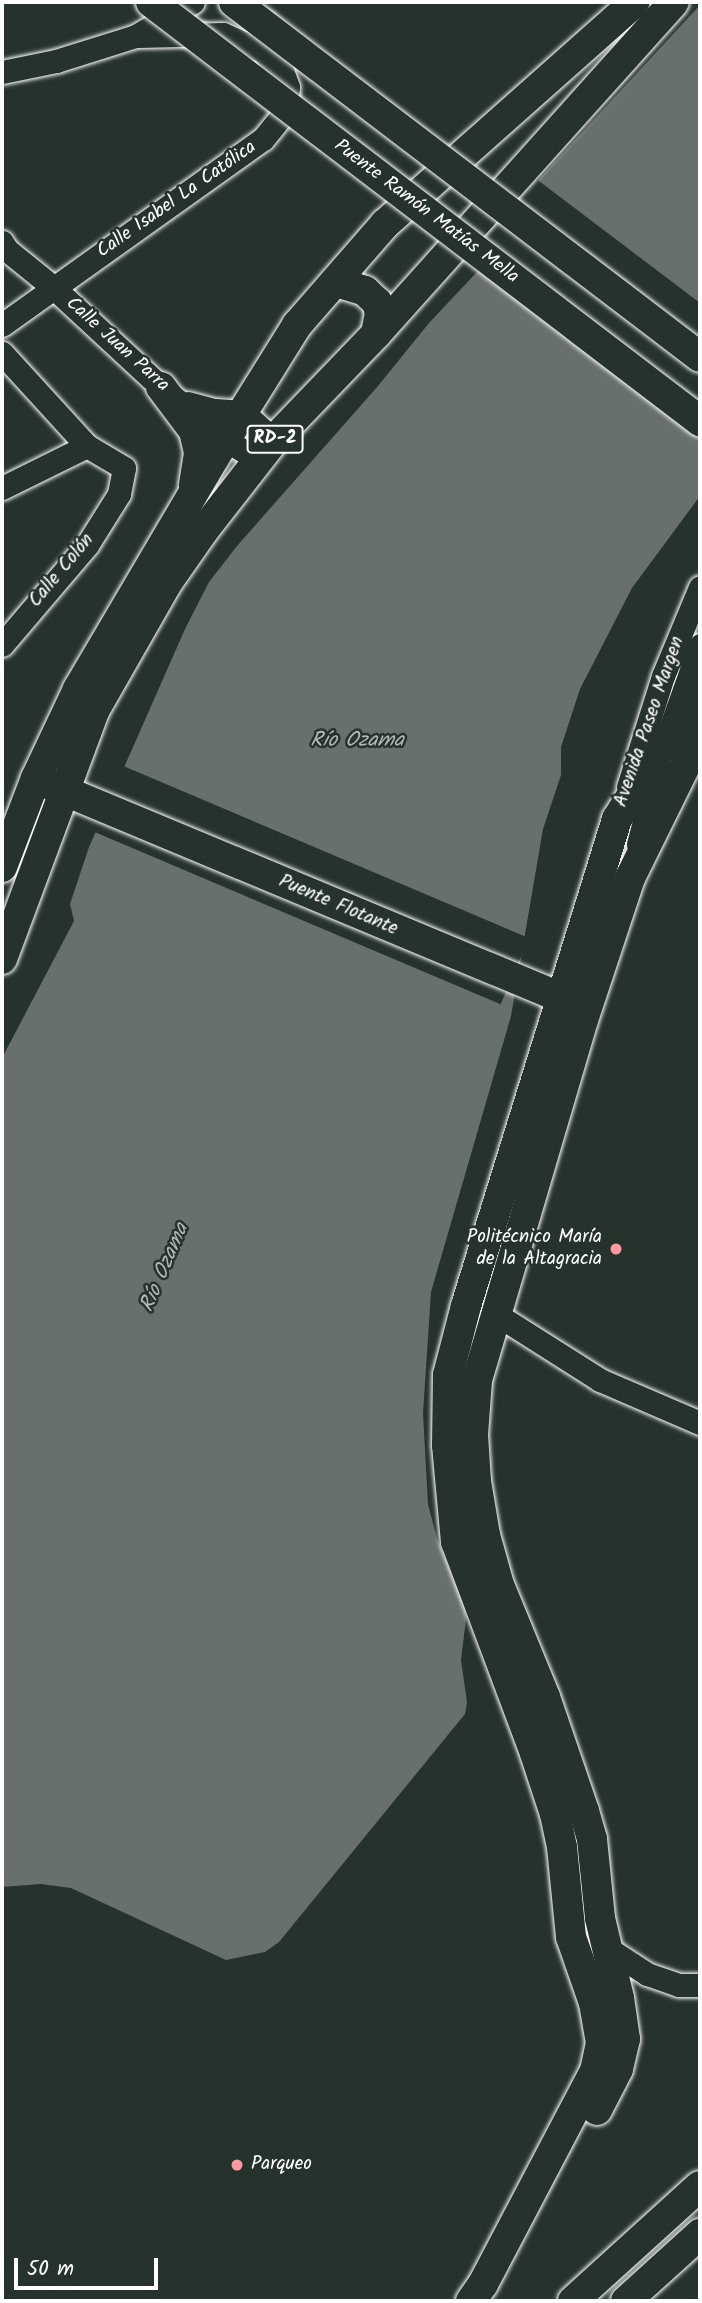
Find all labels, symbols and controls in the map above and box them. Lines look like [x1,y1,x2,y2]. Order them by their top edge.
street label: Puente Ramón Matías Mella [329,135,523,289]
street label: Calle Isabel La Católica [93,136,261,264]
street label: Calle Juan Parra [61,293,173,397]
road number: RD-2 [245,424,305,454]
street label: Calle Colón [25,530,99,612]
street label: Avenida Paseo Margen [610,634,690,810]
water label: Río Ozama [310,728,404,754]
street label: Puente Flotante [275,871,401,941]
water label: Río Ozama [135,1220,195,1316]
place label: Politécnico María de la Altagracia [467,1227,602,1271]
marker: Politécnico María de la Altagracia [608,1241,624,1257]
place label: Parqueo [251,2154,312,2176]
marker: Parqueo [229,2157,245,2173]
scale bar [18,2244,161,2288]
text: 50 m [27,2253,74,2286]

